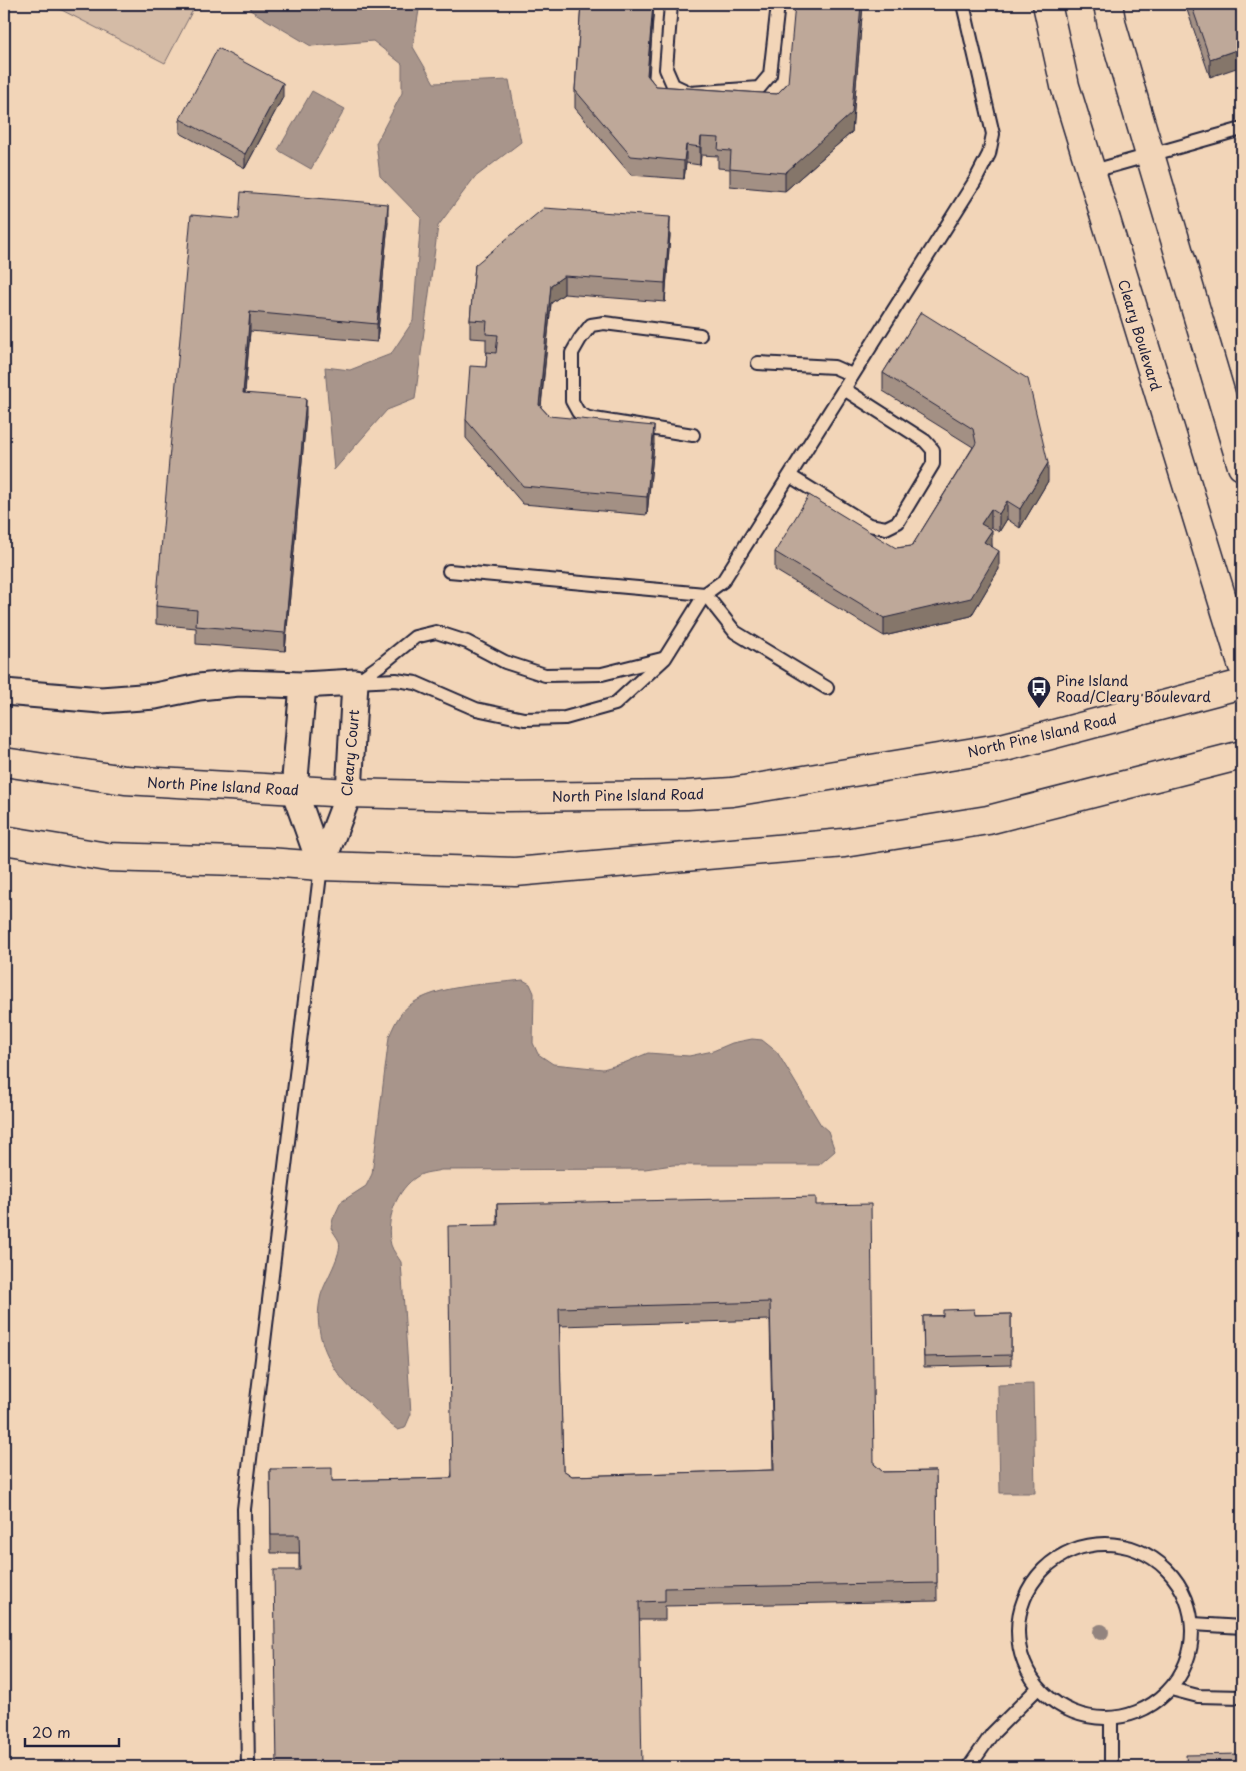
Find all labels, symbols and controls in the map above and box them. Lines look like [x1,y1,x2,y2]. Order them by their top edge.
street label: Cleary Boulevard [1113,277,1167,394]
place label: Pine Island Road/Cleary Boulevard [1056,670,1211,707]
bus stop icon: Pine Island Road/Cleary Boulevard [1026,675,1052,709]
street label: Cleary Court [336,708,364,797]
street label: North Pine Island Road [965,708,1119,762]
street label: North Pine Island Road [146,772,300,800]
street label: North Pine Island Road [552,783,704,807]
scale bar [25,1716,119,1748]
text: 20 m [32,1720,71,1743]

